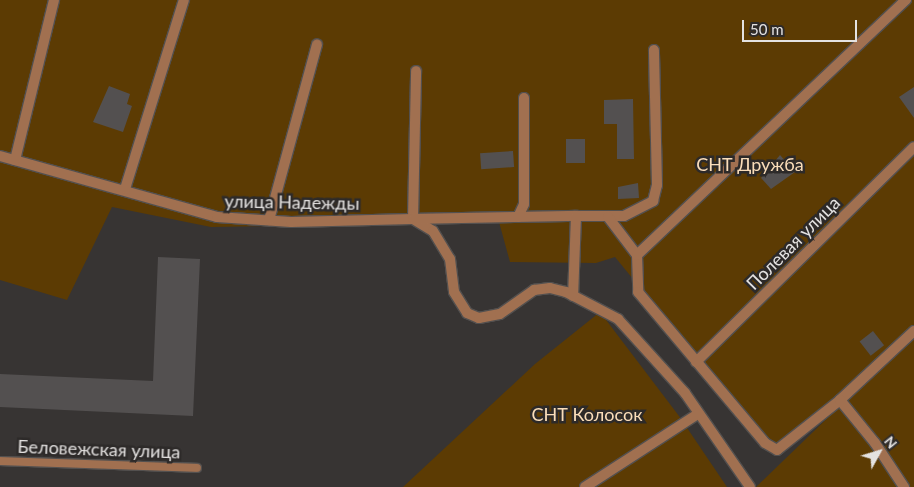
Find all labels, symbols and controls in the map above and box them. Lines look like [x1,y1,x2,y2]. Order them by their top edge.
scale bar [744,10,859,42]
text: 50 m [750,20,784,38]
park label: СНТ Дружба [696,153,804,175]
street label: улица Надежды [224,190,360,214]
street label: Полевая улица [742,192,844,294]
park label: СНТ Колосок [531,403,643,425]
north arrow [854,427,904,477]
text: N [881,433,901,452]
street label: Беловежская улица [17,435,181,463]

